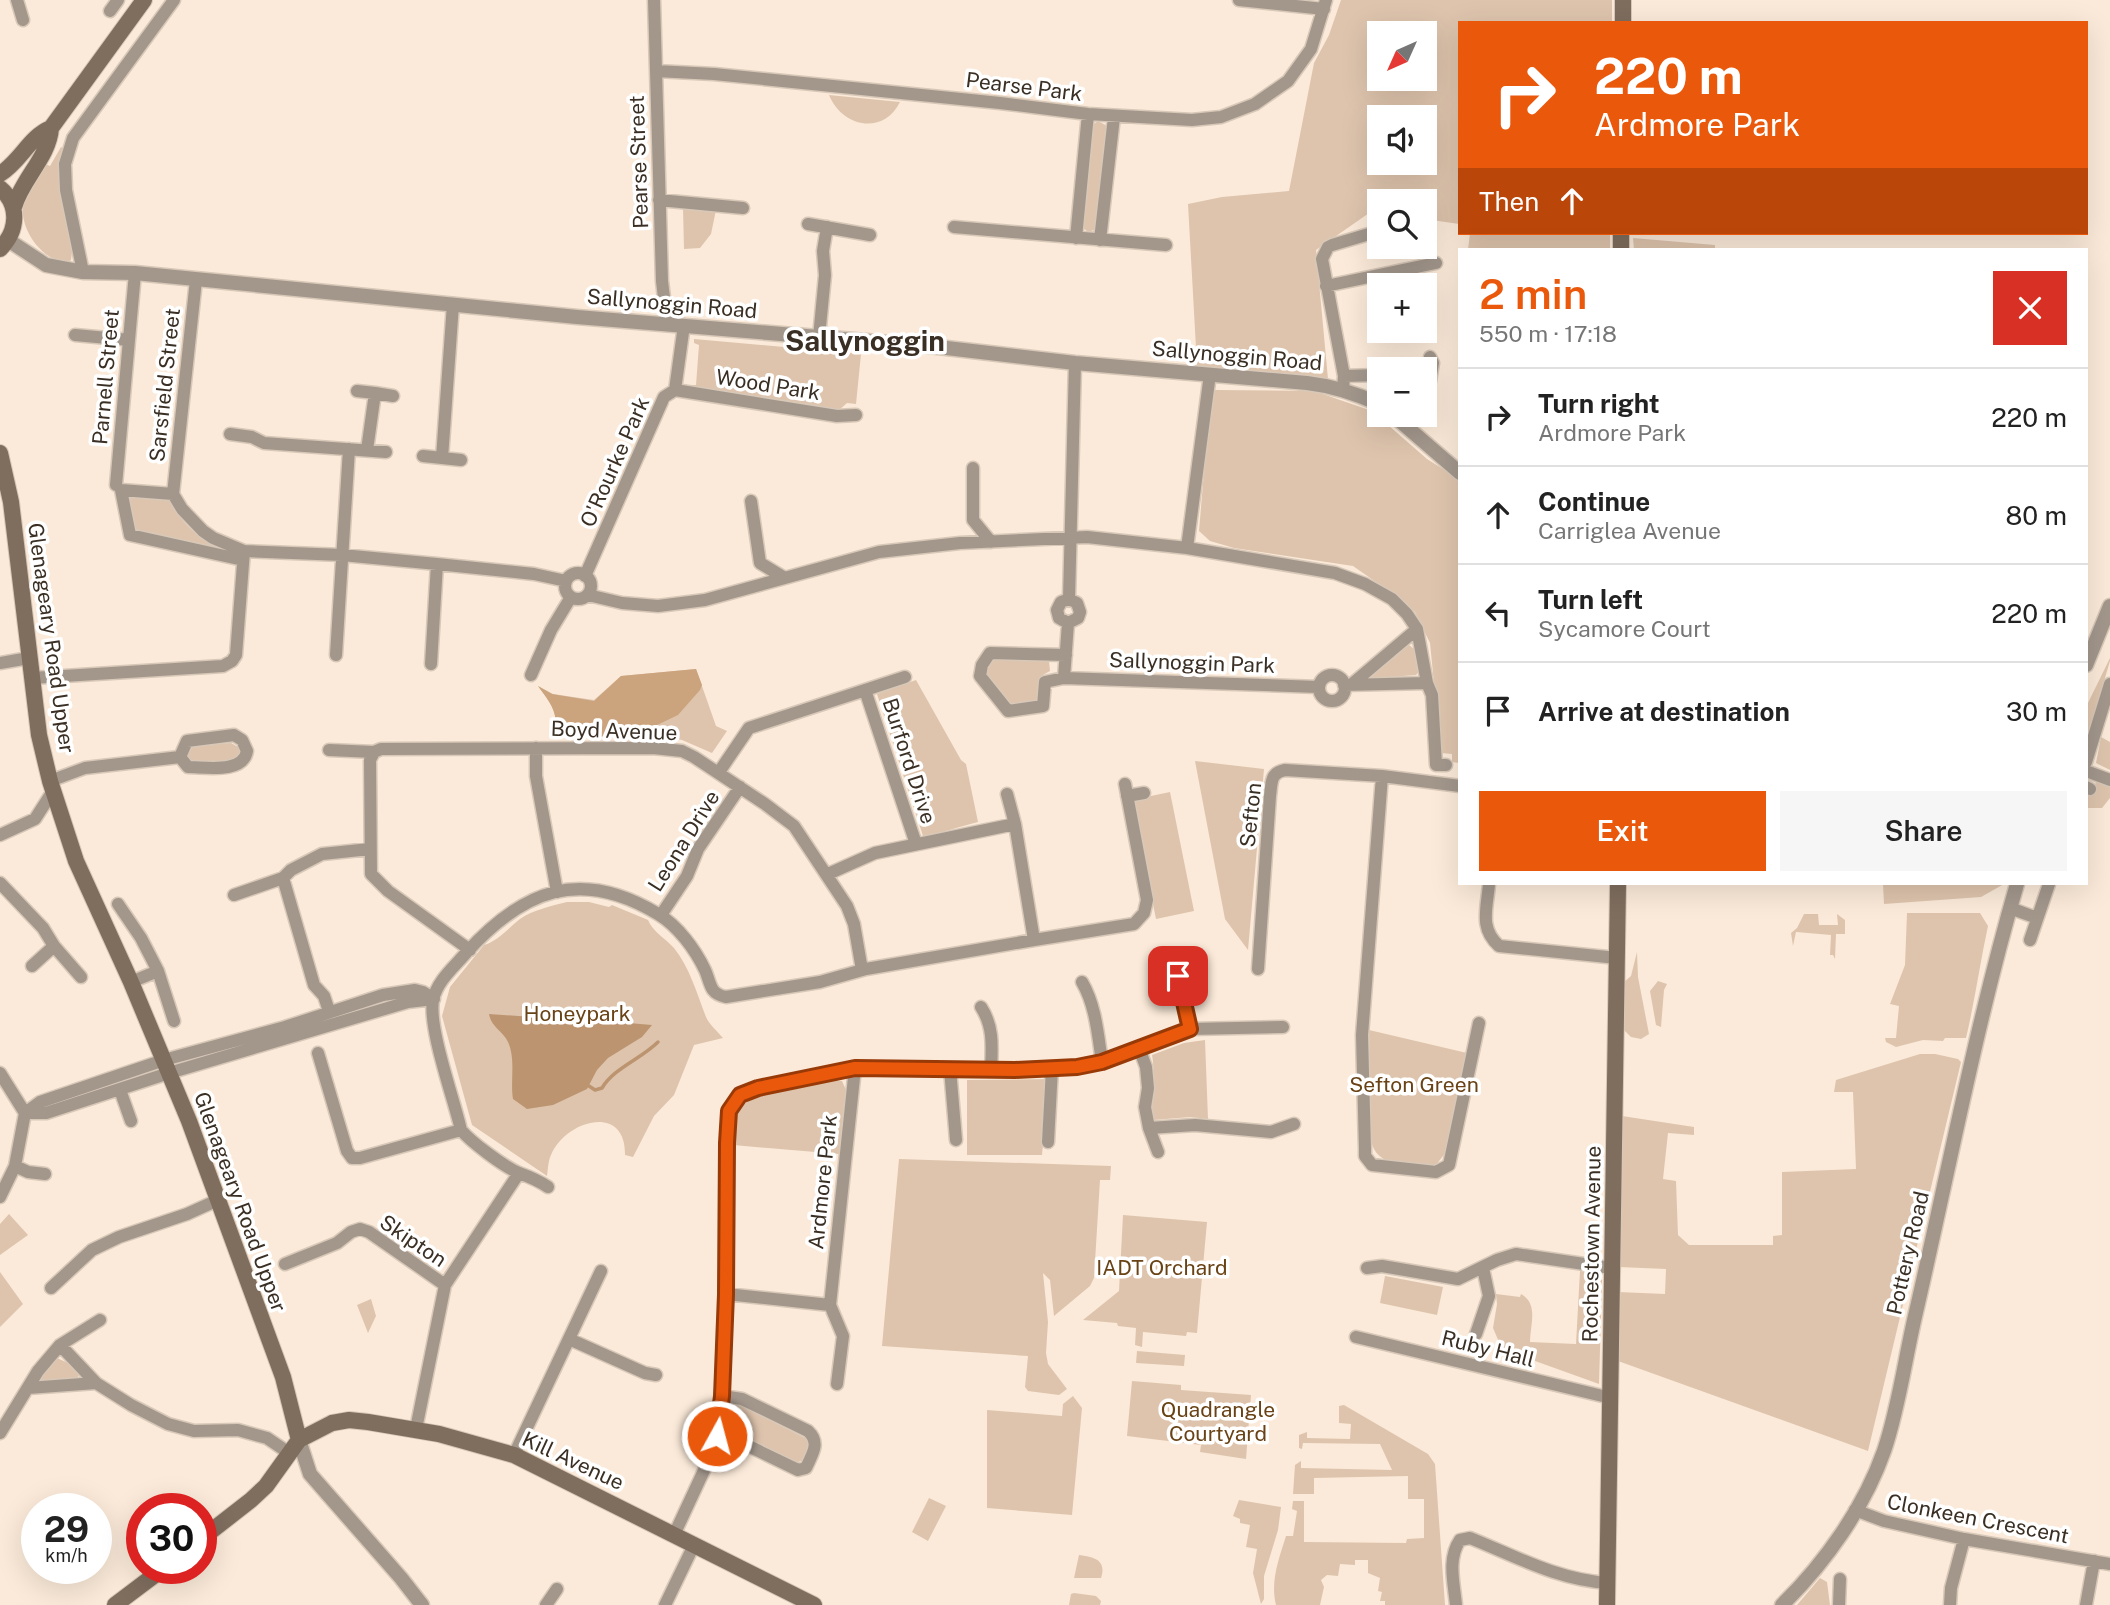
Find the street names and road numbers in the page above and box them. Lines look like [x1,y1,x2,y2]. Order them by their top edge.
street label: Pearse Park [964,67,1084,106]
street label: Pearse Street [624,95,653,229]
street label: Sallynoggin Road [586,284,758,323]
street label: Sarsfield Street [144,307,185,463]
street label: Parnell Street [87,308,124,446]
street label: Sallynoggin Road [1151,336,1323,375]
street label: Wood Park [714,364,822,405]
street label: O'Rourke Park [575,393,654,531]
street label: Glenageary Road Upper [23,521,80,755]
street label: Sallynoggin Park [1109,647,1276,678]
street label: Burford Drive [877,695,942,827]
street label: Boyd Avenue [550,716,678,745]
street label: Sefton [1235,781,1266,849]
street label: Leona Drive [643,786,725,896]
street label: Glenageary Road Upper [189,1088,292,1315]
street label: Ardmore Park [803,1113,842,1251]
street label: Rochestown Avenue [1577,1145,1606,1343]
street label: Pottery Road [1881,1189,1934,1317]
street label: Skipton [375,1209,451,1272]
street label: Ruby Hall [1439,1325,1537,1372]
street label: Kill Avenue [518,1426,628,1495]
street label: Clonkeen Crescent [1885,1489,2071,1548]

